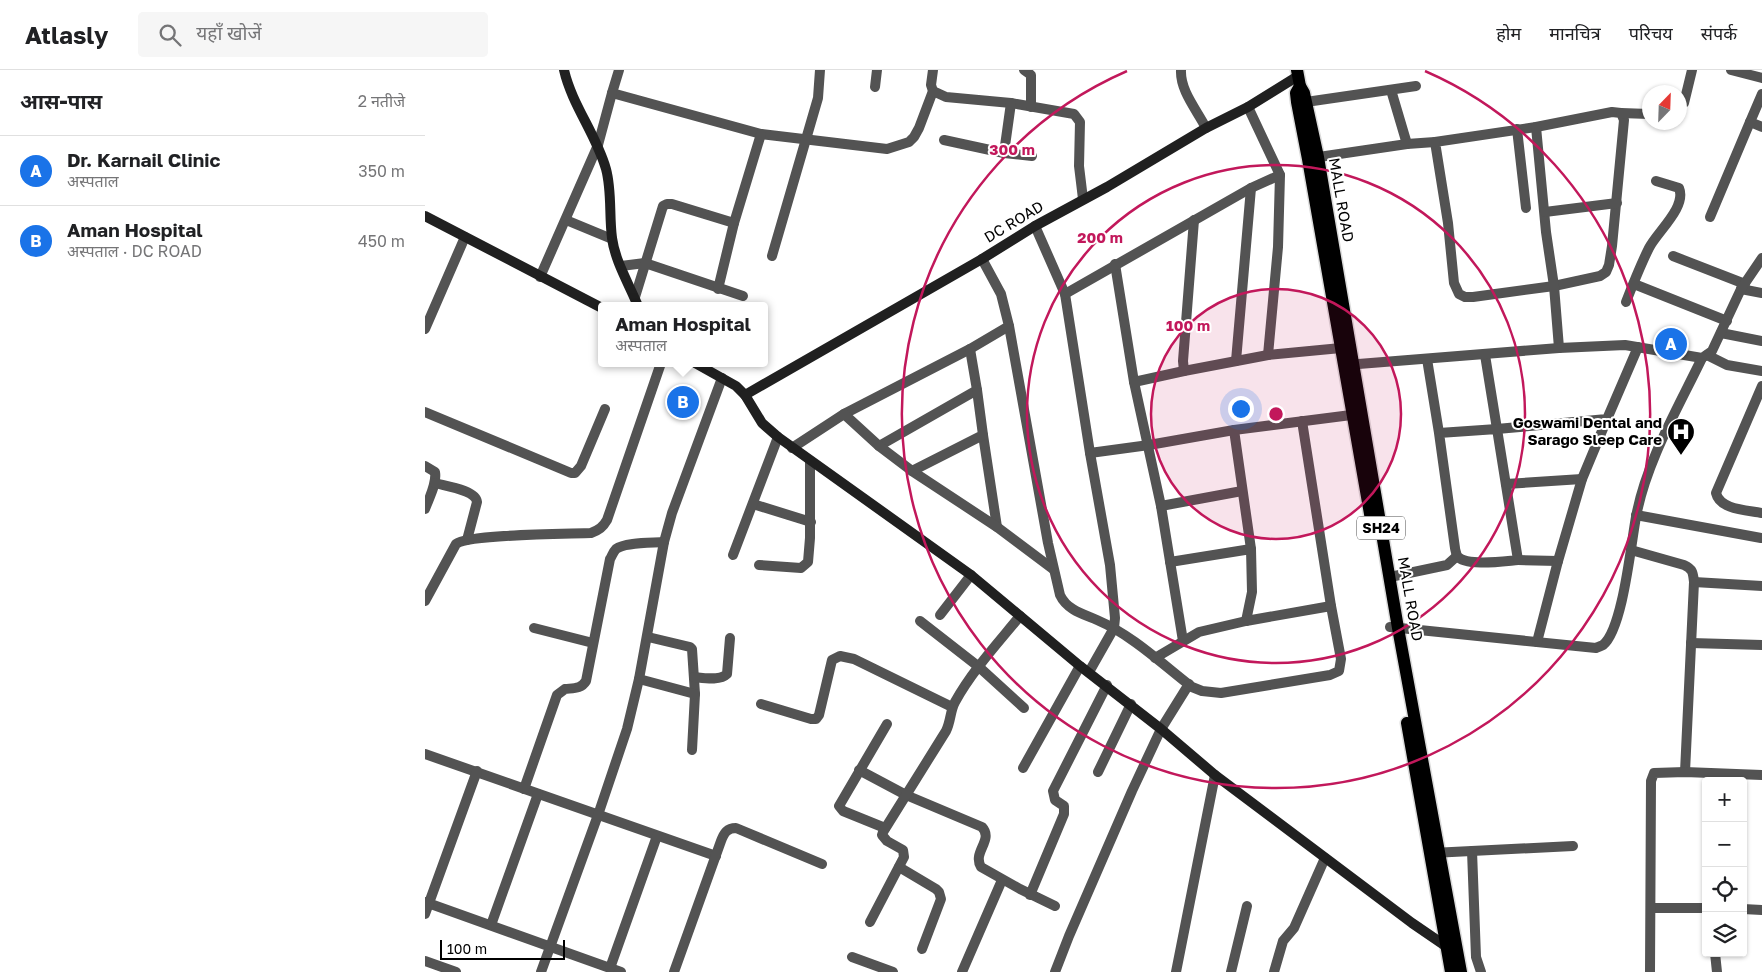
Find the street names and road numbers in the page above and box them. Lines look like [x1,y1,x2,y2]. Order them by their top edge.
street label: MALL ROAD [1326,156,1358,243]
street label: DC ROAD [981,196,1046,246]
road number: SH24 [1357,516,1405,539]
street label: MALL ROAD [1395,555,1427,642]

